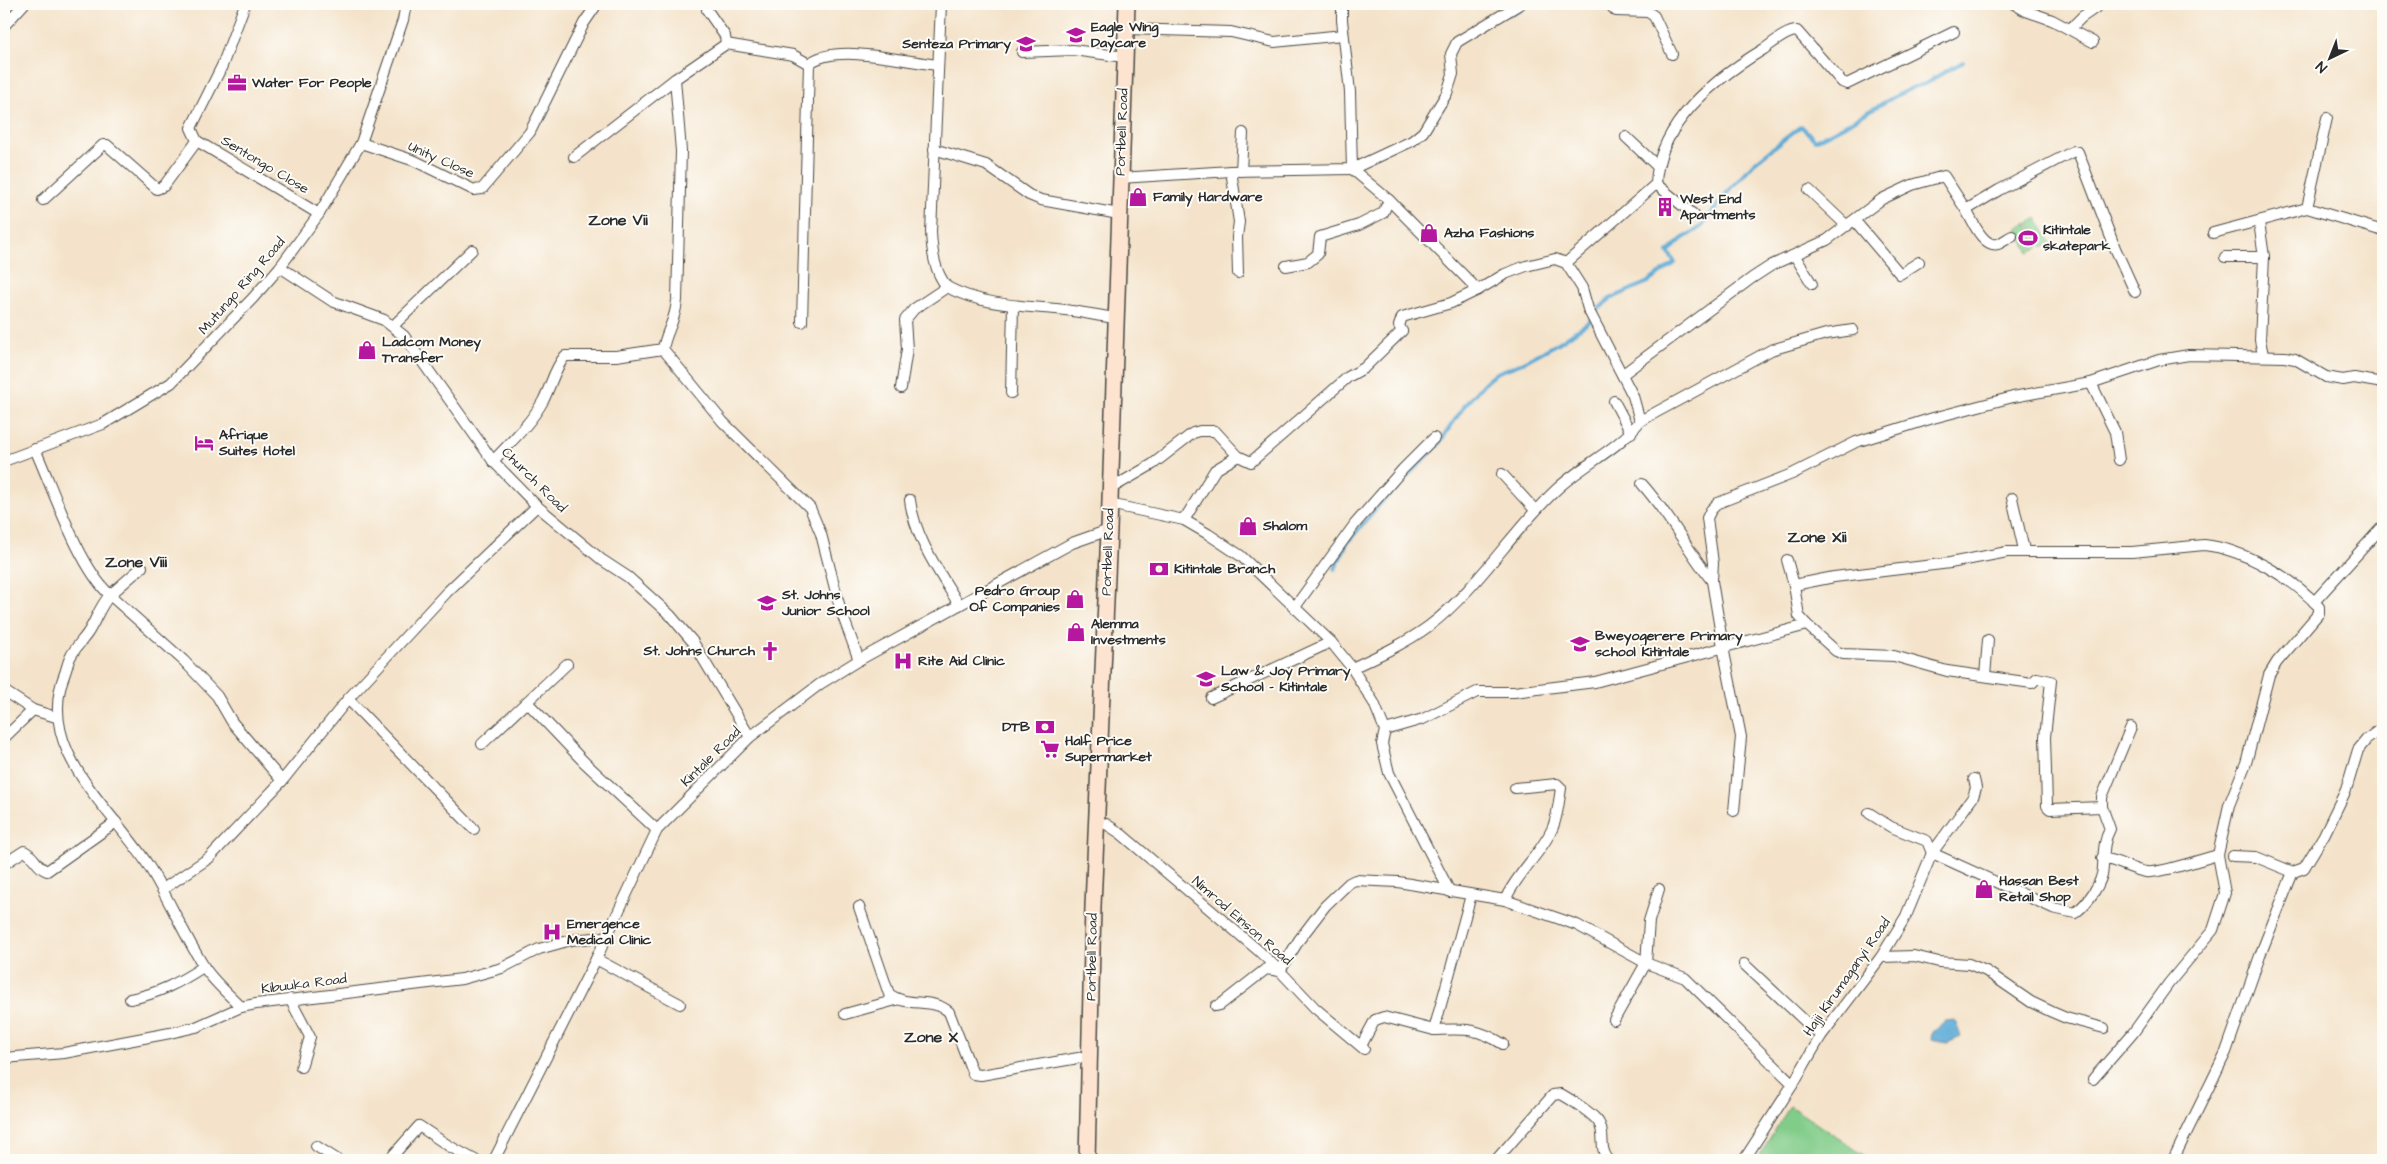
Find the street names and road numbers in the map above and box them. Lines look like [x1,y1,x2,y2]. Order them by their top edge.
street label: Portbell Road [1110,88,1134,176]
street label: Sentongo Close [217,131,313,199]
street label: Unity Close [405,137,478,184]
street label: Mutungo Ring Road [194,233,290,339]
street label: Church Road [497,443,571,517]
street label: Portbell Road [1096,508,1120,596]
street label: Kintale Road [676,722,746,792]
street label: Nimrod Einson Road [1187,872,1297,970]
street label: Portbell Road [1081,913,1103,1001]
street label: Hajji Kirumaganyi Road [1798,914,1896,1040]
street label: Kibuuka Road [260,969,348,999]

